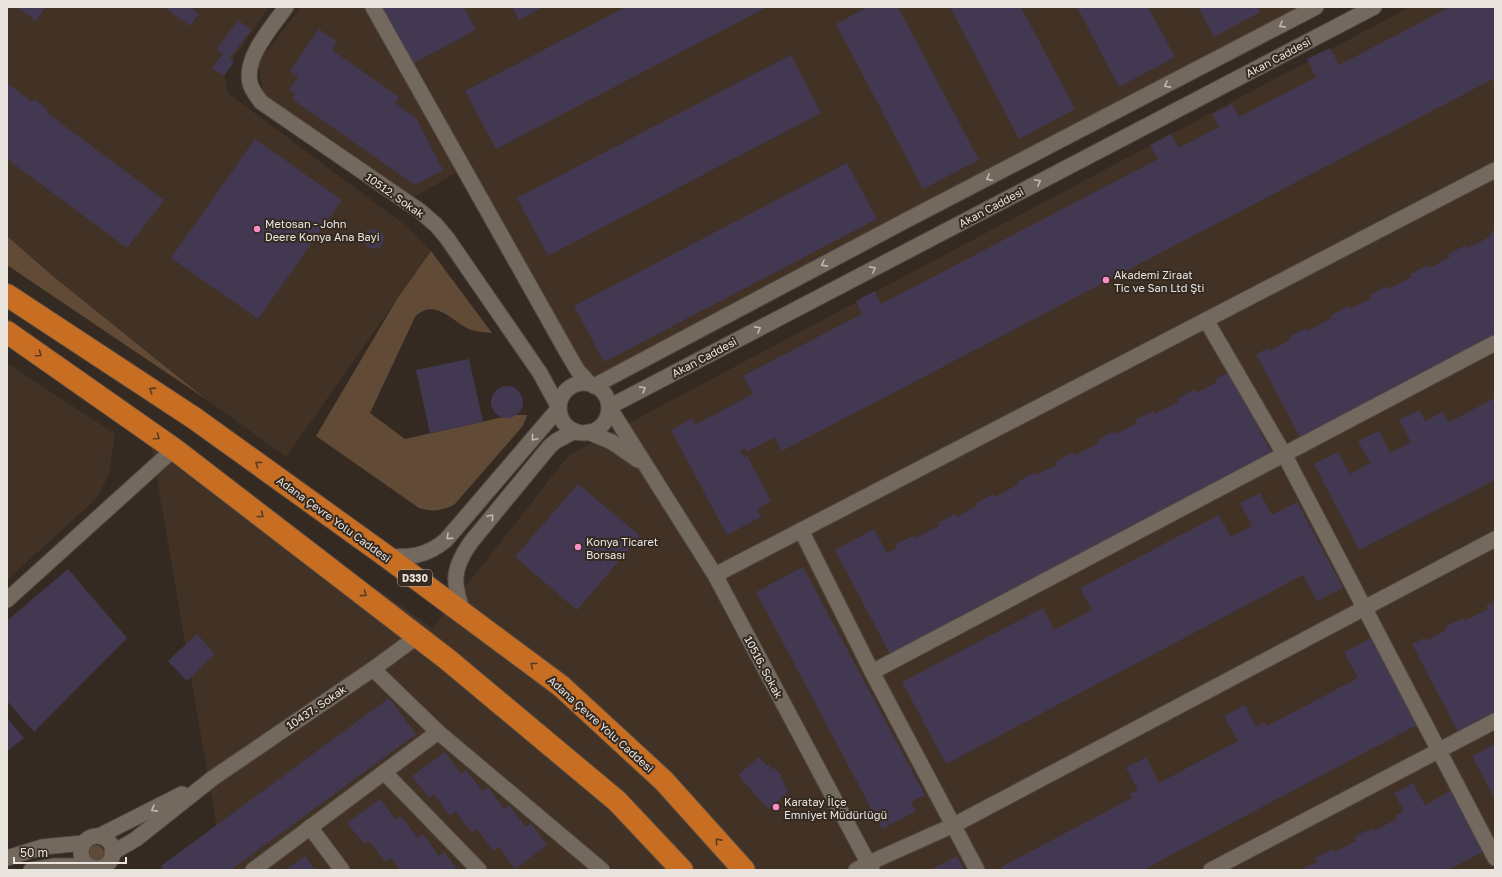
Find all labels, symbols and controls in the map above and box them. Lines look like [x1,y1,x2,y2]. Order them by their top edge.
one-way arrow [1279,20,1286,28]
street label: Akan Caddesi [1243,34,1313,80]
one-way arrow [1163,81,1171,88]
street label: 10512. Sokak [363,170,427,220]
one-way arrow [986,173,993,181]
one-way arrow [1034,180,1042,187]
street label: Akan Caddesi [956,184,1026,230]
place label: Metosan - John Deere Konya Ana Bayi [265,217,380,243]
marker: Metosan - John Deere Konya Ana Bayi [252,224,262,234]
one-way arrow [821,259,828,266]
one-way arrow [869,266,877,273]
place label: Akademi Ziraat Tic ve San Ltd Şti [1114,268,1204,294]
marker: Akademi Ziraat Tic ve San Ltd Şti [1101,275,1111,285]
one-way arrow [754,326,761,334]
street label: Akan Caddesi [669,334,739,380]
one-way arrow [35,349,42,357]
one-way arrow [639,386,646,394]
one-way arrow [149,388,156,395]
one-way arrow [153,432,160,440]
one-way arrow [531,434,538,441]
one-way arrow [256,462,263,469]
street label: Adana Çevre Yolu Caddesi [275,473,393,565]
one-way arrow [256,511,263,518]
one-way arrow [486,514,493,522]
one-way arrow [446,532,454,540]
place label: Konya Ticaret Borsası [586,535,658,561]
marker: Konya Ticaret Borsası [573,542,583,552]
road number: D330 [398,570,432,586]
one-way arrow [359,590,366,597]
street label: 10516. Sokak [742,634,786,700]
one-way arrow [530,663,537,670]
street label: Adana Çevre Yolu Caddesi [546,673,656,775]
street label: 10437. Sokak [284,682,348,732]
place label: Karatay İlçe Emniyet Müdürlüğü [784,795,887,821]
marker: Karatay İlçe Emniyet Müdürlüğü [771,802,781,812]
one-way arrow [151,804,158,811]
one-way arrow [715,838,722,846]
scale bar [14,839,126,865]
text: 50 m [20,845,48,860]

